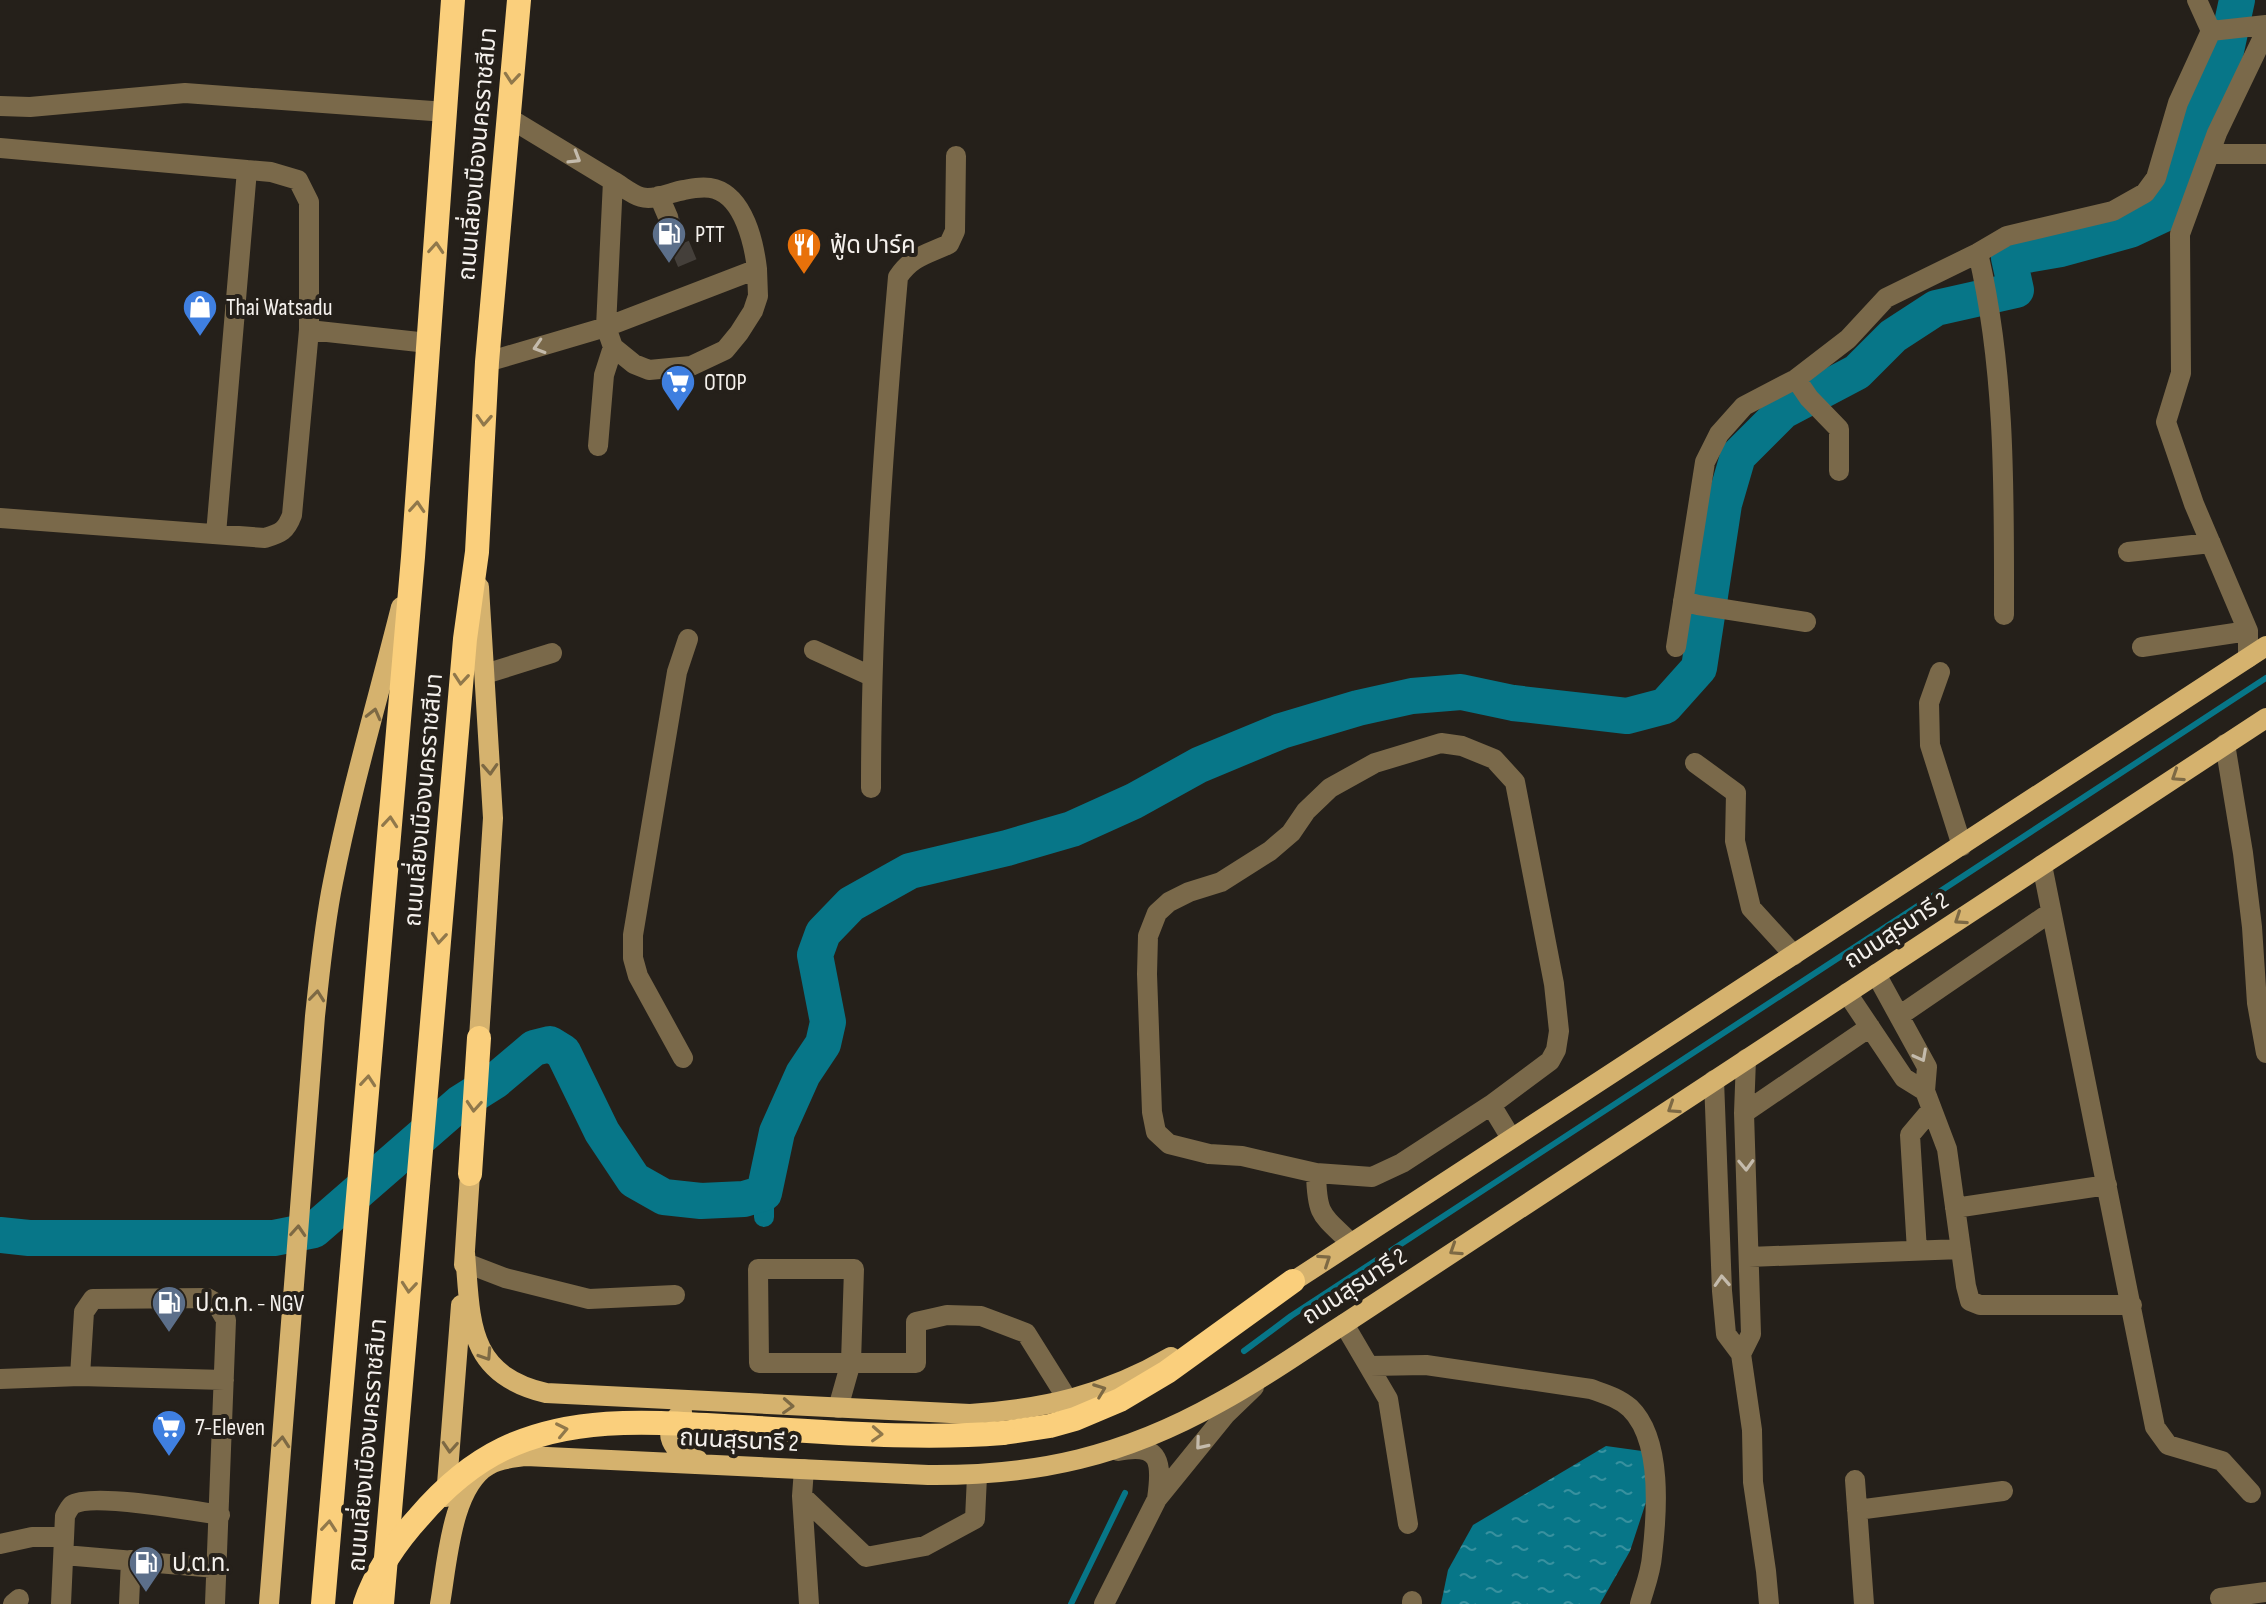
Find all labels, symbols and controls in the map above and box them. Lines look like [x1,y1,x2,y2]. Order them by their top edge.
street label: ถนนเลี่ยงเมืองนครราชสีมา [449,26,503,282]
one-way arrow [504,72,521,85]
one-way arrow [566,148,581,164]
fuel station icon: PTT [650,215,688,265]
place label: PTT [695,220,725,249]
restaurant icon: ฟู้ด ปาร์ค [785,226,823,276]
place label: ฟู้ด ปาร์ค [830,231,916,260]
one-way arrow [427,241,444,254]
shop icon: Thai Watsadu [181,288,219,338]
place label: Thai Watsadu [226,293,333,322]
one-way arrow [533,338,547,354]
supermarket icon: OTOP [659,363,697,413]
place label: OTOP [704,368,747,397]
one-way arrow [475,415,492,427]
one-way arrow [408,500,425,513]
street label: ถนนเลี่ยงเมืองนครราชสีมา [395,672,449,928]
one-way arrow [453,673,470,686]
one-way arrow [364,707,381,721]
one-way arrow [481,763,498,776]
one-way arrow [2172,766,2186,781]
one-way arrow [381,815,398,828]
street label: ถนนสุรนารี 2 [1838,886,1954,975]
one-way arrow [1955,909,1969,924]
one-way arrow [431,932,448,945]
one-way arrow [309,989,326,1002]
one-way arrow [1911,1048,1926,1062]
one-way arrow [359,1074,376,1087]
one-way arrow [1667,1098,1681,1113]
one-way arrow [466,1100,483,1113]
one-way arrow [1737,1159,1754,1172]
one-way arrow [289,1224,306,1237]
one-way arrow [1450,1241,1464,1256]
street label: ถนนสุรนารี 2 [1296,1242,1412,1331]
one-way arrow [1316,1255,1331,1270]
one-way arrow [1713,1274,1730,1287]
one-way arrow [400,1281,417,1294]
fuel station icon: ป.ต.ท. - NGV [150,1284,188,1334]
place label: ป.ต.ท. - NGV [195,1289,305,1318]
street label: ถนนเลี่ยงเมืองนครราชสีมา [339,1317,393,1573]
one-way arrow [476,1346,491,1360]
one-way arrow [1092,1383,1106,1400]
one-way arrow [782,1397,795,1414]
supermarket icon: 7-Eleven [150,1408,188,1458]
place label: 7-Eleven [195,1413,265,1442]
one-way arrow [554,1422,568,1439]
street label: ถนนสุรนารี 2 [679,1423,799,1458]
one-way arrow [871,1426,884,1443]
one-way arrow [1196,1434,1211,1449]
one-way arrow [273,1436,290,1449]
one-way arrow [442,1441,459,1454]
one-way arrow [321,1519,338,1532]
fuel station icon: ป.ต.ท. [127,1544,165,1594]
place label: ป.ต.ท. [172,1549,230,1578]

